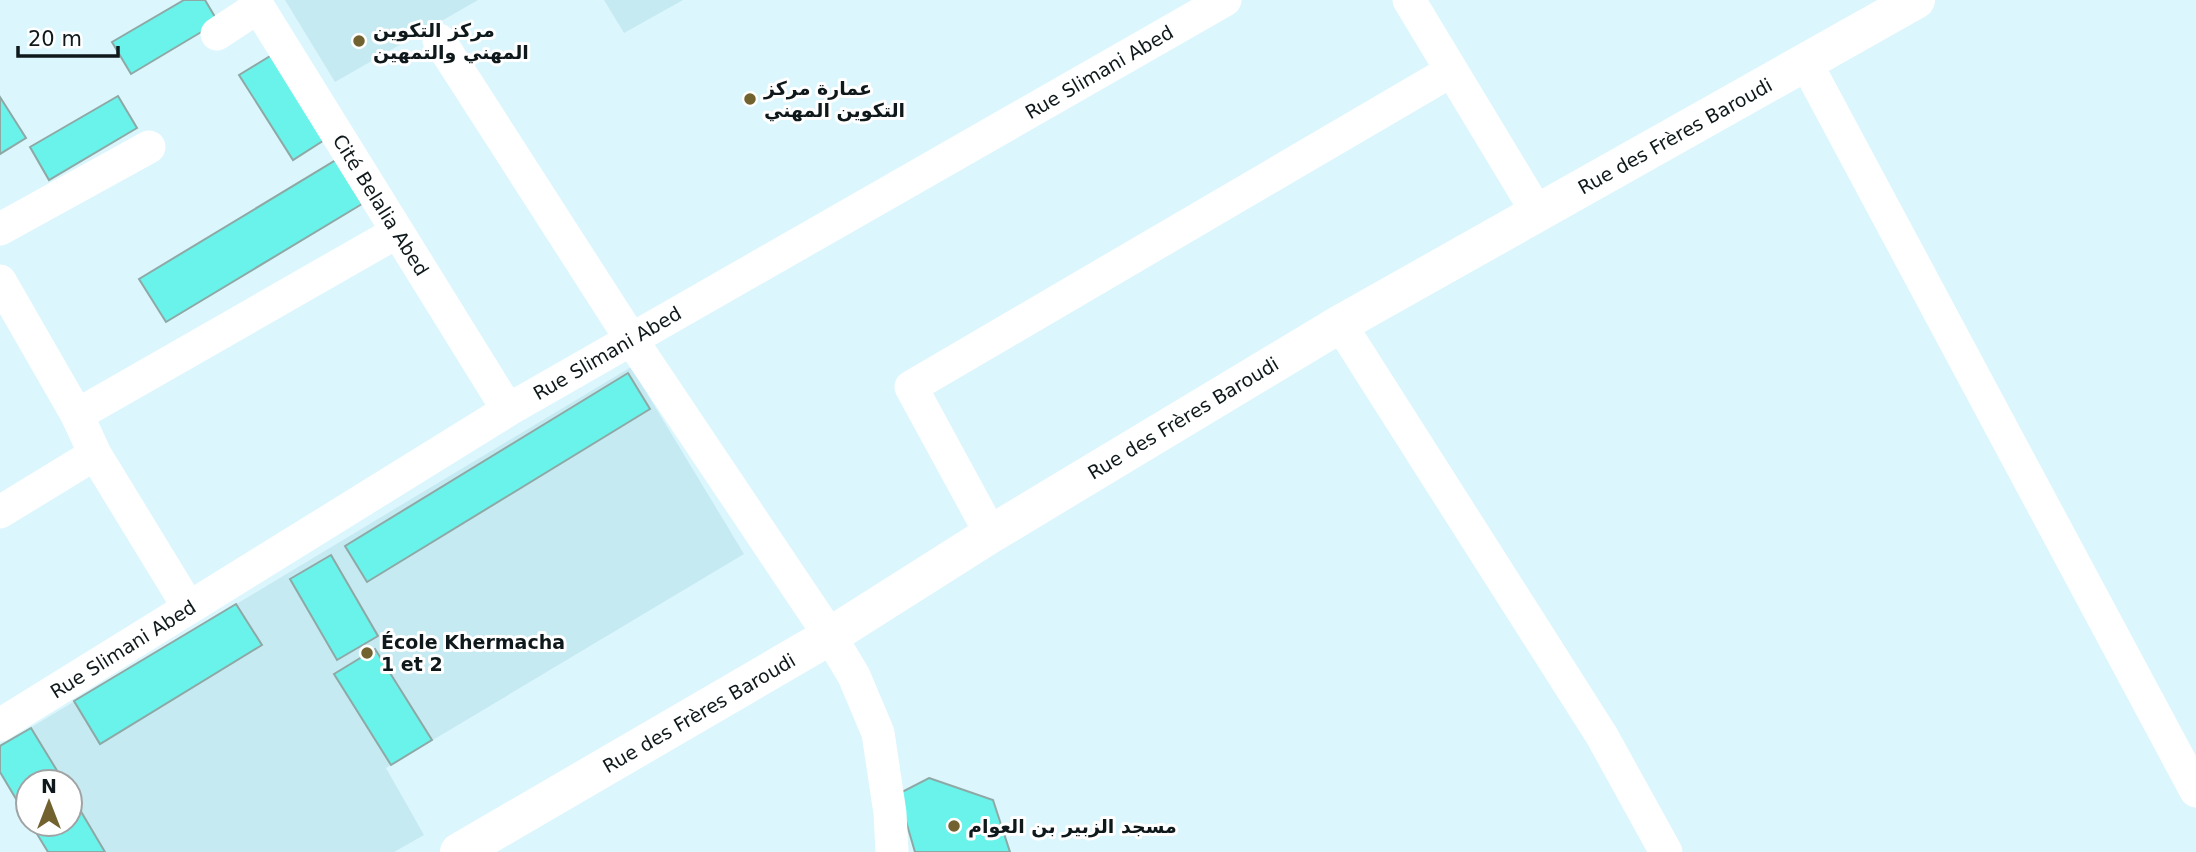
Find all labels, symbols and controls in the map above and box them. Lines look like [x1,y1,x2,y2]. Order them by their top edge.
scale bar [18,14,117,58]
place label: مركز التكوين المهني والتمهين [373,19,529,64]
street label: Rue Slimani Abed [1021,21,1177,123]
text: 20 m [28,27,82,51]
marker: مركز التكوين المهني والتمهين [351,33,367,49]
street label: Rue des Frères Baroudi [1574,73,1776,199]
place label: عمارة مركز التكوين المهني [763,77,905,122]
marker: عمارة مركز التكوين المهني [742,91,758,107]
street label: Cité Belalia Abed [329,130,433,280]
street label: Rue Slimani Abed [529,302,685,404]
street label: Rue des Frères Baroudi [1084,352,1282,484]
street label: Rue Slimani Abed [46,595,200,703]
place label: École Khermacha 1 et 2 [381,631,565,675]
marker: École Khermacha 1 et 2 [359,645,375,661]
street label: Rue des Frères Baroudi [599,649,799,777]
north arrow [14,768,84,838]
text: N [41,775,57,797]
place label: مسجد الزبير بن العوام [968,815,1177,838]
marker: مسجد الزبير بن العوام [946,818,962,834]

